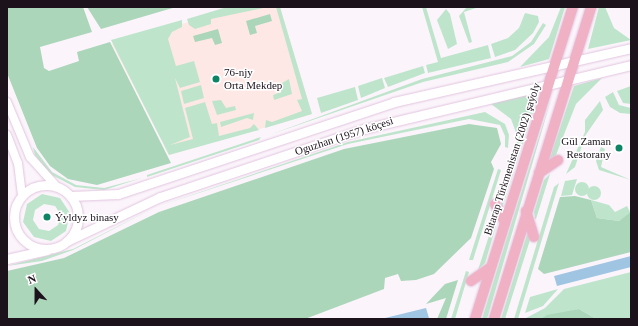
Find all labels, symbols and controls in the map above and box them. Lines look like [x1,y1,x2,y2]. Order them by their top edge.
place label: 76-njy Orta Mekdep [224,66,282,92]
marker: 76-njy Orta Mekdep [211,74,221,84]
street label: Bitarap Türkmenistan (2002) şaýoly [481,81,543,237]
street label: Oguzhan (1957) köçesi [293,114,395,158]
place label: Gül Zaman Restorany [561,135,611,161]
marker: Gül Zaman Restorany [614,143,624,153]
place label: Ýyldyz binasy [55,210,119,224]
marker: Ýyldyz binasy [42,212,52,222]
north arrow [16,270,56,310]
text: N [26,272,38,286]

